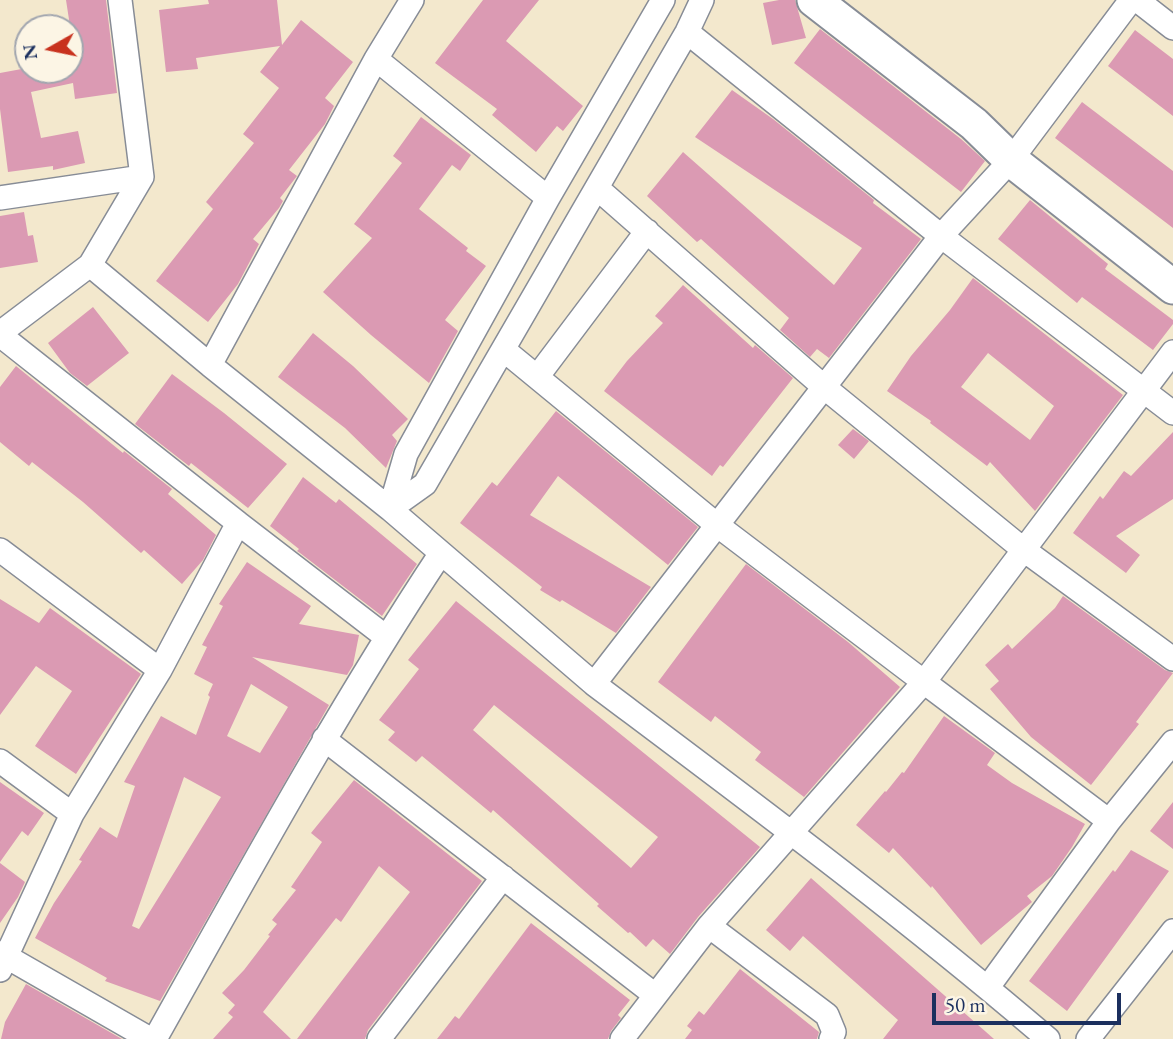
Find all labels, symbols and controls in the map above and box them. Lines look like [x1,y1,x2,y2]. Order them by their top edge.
north arrow [14,14,84,84]
text: N [16,43,43,62]
scale bar [935,979,1124,1023]
text: 50 m [945,991,986,1018]

